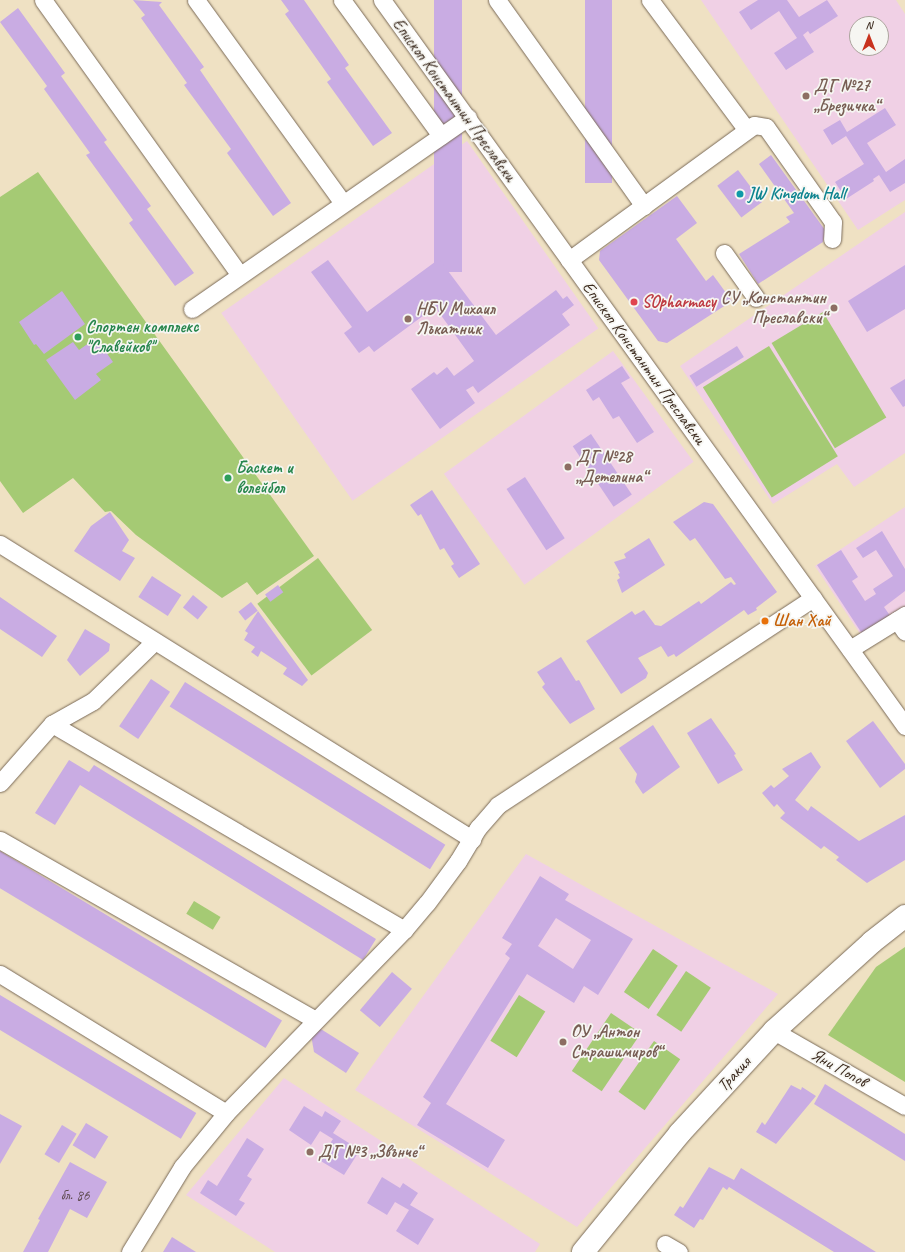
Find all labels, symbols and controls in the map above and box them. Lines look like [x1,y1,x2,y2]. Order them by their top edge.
street label: Епископ Константин Преславски [389,16,519,184]
north arrow [849,16,889,56]
text: N [866,18,872,32]
place label: ДГ №27 „Брезичка“ [814,76,879,116]
marker: ДГ №27 „Брезичка“ [801,91,811,101]
place label: JW Kingdom Hall [748,184,846,204]
marker: JW Kingdom Hall [735,189,745,199]
street label: Епископ Константин Преславски [579,279,709,447]
place label: СУ „Константин Преславски“ [721,288,826,328]
place label: SOpharmacy [642,292,716,312]
marker: SOpharmacy [629,297,639,307]
place label: НБУ Михаил Лъкатник [416,299,494,339]
marker: СУ „Константин Преславски“ [829,303,839,313]
marker: НБУ Михаил Лъкатник [403,314,413,324]
place label: Спортен комплекс "Славейков" [86,317,200,357]
marker: Спортен комплекс "Славейков" [73,332,83,342]
place label: ДГ №28 „Детелина“ [576,447,647,487]
place label: Баскет и волейбол [236,458,292,498]
marker: ДГ №28 „Детелина“ [563,462,573,472]
marker: Баскет и волейбол [223,473,233,483]
place label: Шан Хай [773,611,830,631]
marker: Шан Хай [760,616,770,626]
place label: ОУ „Антон Страшимиров“ [571,1022,661,1062]
marker: ОУ „Антон Страшимиров“ [558,1037,568,1047]
street label: Яни Попов [808,1045,870,1091]
street label: Тракия [713,1052,755,1096]
place label: ДГ №3 „Звънче“ [318,1142,421,1162]
marker: ДГ №3 „Звънче“ [305,1147,315,1157]
house number: бл. 86 [60,1187,90,1205]

